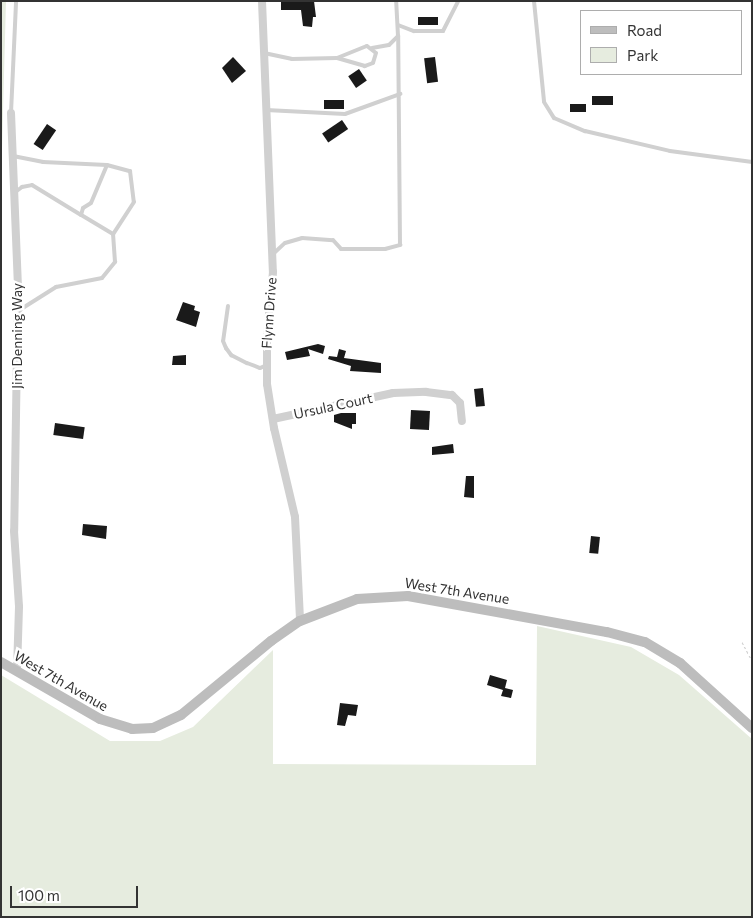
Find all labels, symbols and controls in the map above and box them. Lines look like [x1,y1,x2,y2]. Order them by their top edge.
legend [580,10,743,75]
text: Road [627,21,662,39]
text: Park [627,46,658,64]
street label: Flynn Drive [258,277,280,349]
street label: Jim Denning Way [9,283,25,389]
street label: Ursula Court [292,389,374,423]
street label: West 7th Avenue [403,574,511,608]
street label: West 7th Avenue [11,647,111,715]
scale bar [12,876,140,908]
text: 100 m [18,886,60,904]

